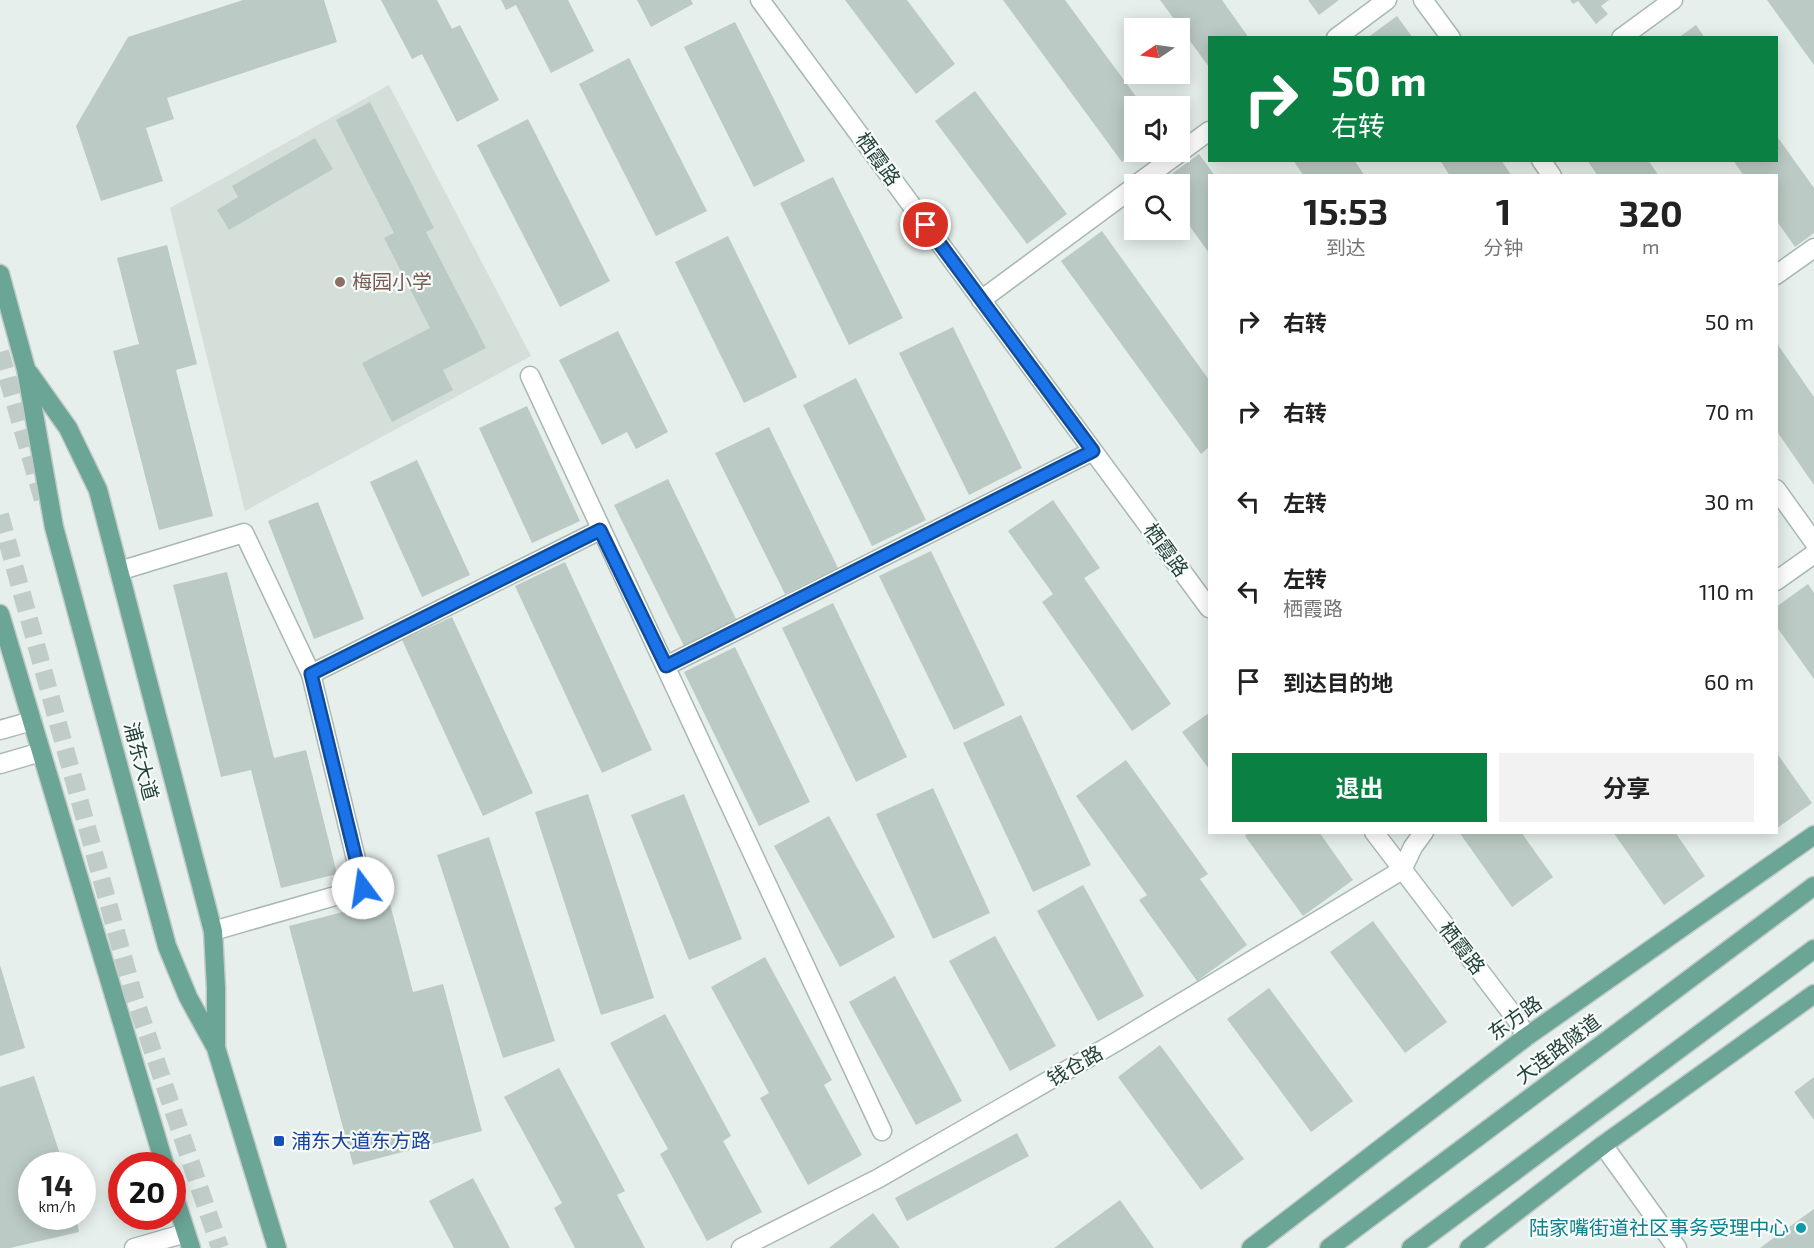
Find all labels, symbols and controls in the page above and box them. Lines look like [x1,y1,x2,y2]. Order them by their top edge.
north arrow [1124,18,1190,84]
map controls [1124,18,1190,240]
text: 50 m [1331,54,1427,104]
icon: right [1232,60,1310,138]
button: sound [1124,96,1190,162]
text: 右转 [1331,109,1385,141]
street label: 栖霞路 [851,127,906,190]
button: search [1124,174,1190,240]
text: 15:53 [1303,189,1388,232]
text: 1 [1496,189,1511,232]
text: 320 [1619,191,1683,234]
pin [900,199,951,250]
icon: arrive [909,208,942,241]
text: m [1642,234,1659,258]
text: 到达 [1326,235,1366,259]
text: 分钟 [1483,235,1523,259]
place label: 梅园小学 [352,269,432,293]
marker: 梅园小学 [333,275,347,289]
icon: right [1232,305,1265,338]
text: 50 m [1705,308,1754,334]
text: 右转 [1283,309,1327,335]
icon: right [1232,395,1265,428]
text: 70 m [1705,398,1754,424]
text: 右转 [1283,399,1327,425]
icon: left [1232,485,1265,518]
text: 30 m [1704,488,1754,514]
text: 左转 [1283,489,1327,515]
street label: 栖霞路 [1139,518,1194,581]
text: 左转 [1283,565,1327,591]
icon: left [1232,575,1265,608]
text: 110 m [1699,578,1754,604]
text: 栖霞路 [1283,596,1343,620]
icon: arrive [1232,665,1265,698]
text: 60 m [1704,668,1754,694]
text: 到达目的地 [1283,669,1393,695]
street label: 浦东大道 [120,719,164,802]
button: 退出 [1232,753,1487,822]
button: 分享 [1499,753,1754,822]
position arrow [331,856,395,920]
street label: 栖霞路 [1435,916,1491,978]
street label: 东方路 [1483,990,1546,1045]
street label: 大连路隧道 [1510,1009,1605,1088]
street label: 钱仓路 [1043,1040,1106,1091]
place label: 浦东大道东方路 [291,1128,431,1152]
marker: 浦东大道东方路 [272,1134,286,1148]
speed limit sign: 20 [108,1152,186,1230]
text: 14 [41,1166,73,1202]
text: km/h [38,1197,76,1215]
place label: 陆家嘴街道社区事务受理中心 [1529,1215,1789,1239]
marker: 陆家嘴街道社区事务受理中心 [1794,1221,1808,1235]

